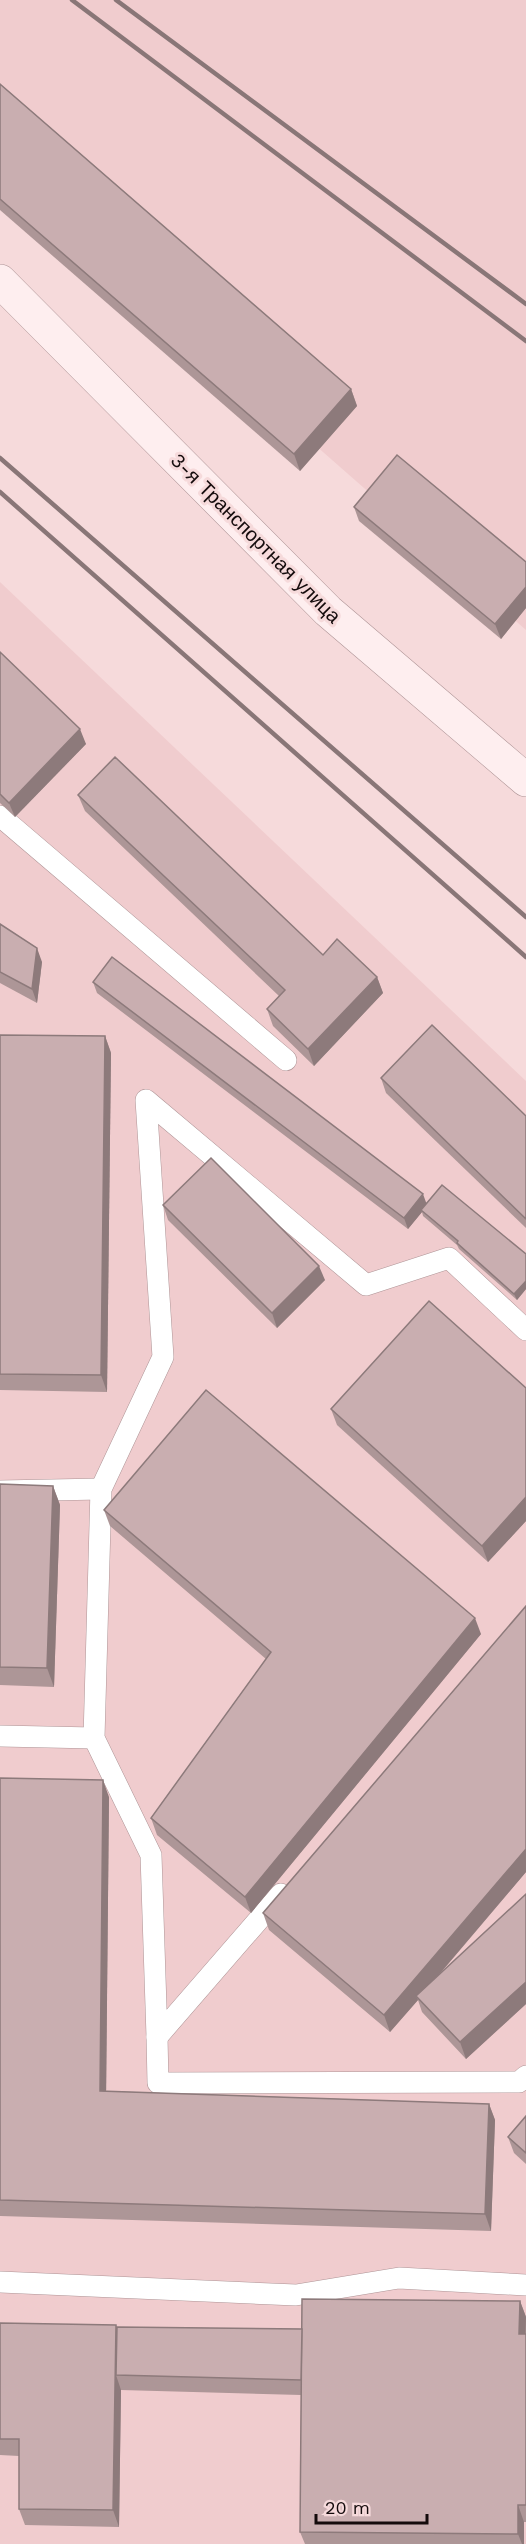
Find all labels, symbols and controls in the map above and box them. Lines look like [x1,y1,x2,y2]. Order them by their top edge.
street label: 3-я Транспортная улица [166,448,347,629]
scale bar [316,2487,427,2525]
text: 20 m [325,2497,370,2518]

